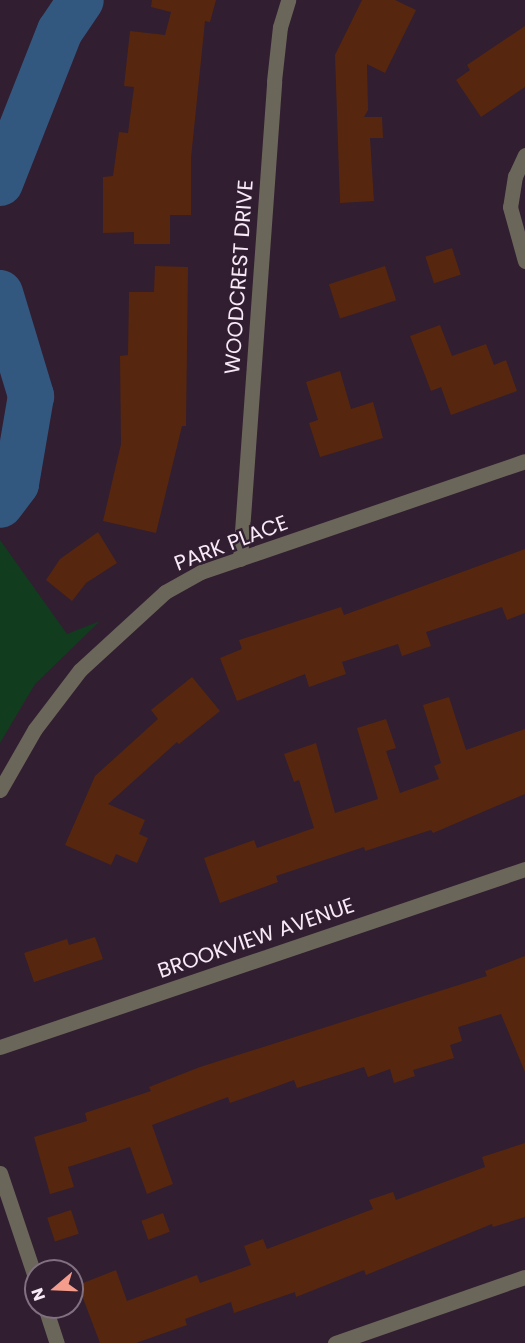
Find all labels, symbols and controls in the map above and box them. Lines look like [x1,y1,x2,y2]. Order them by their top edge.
street label: WOODCREST DRIVE [220,179,258,375]
street label: PARK PLACE [171,510,291,576]
street label: BROOKVIEW AVENUE [154,893,358,983]
north arrow [24,1259,84,1319]
text: N [26,1285,51,1304]

